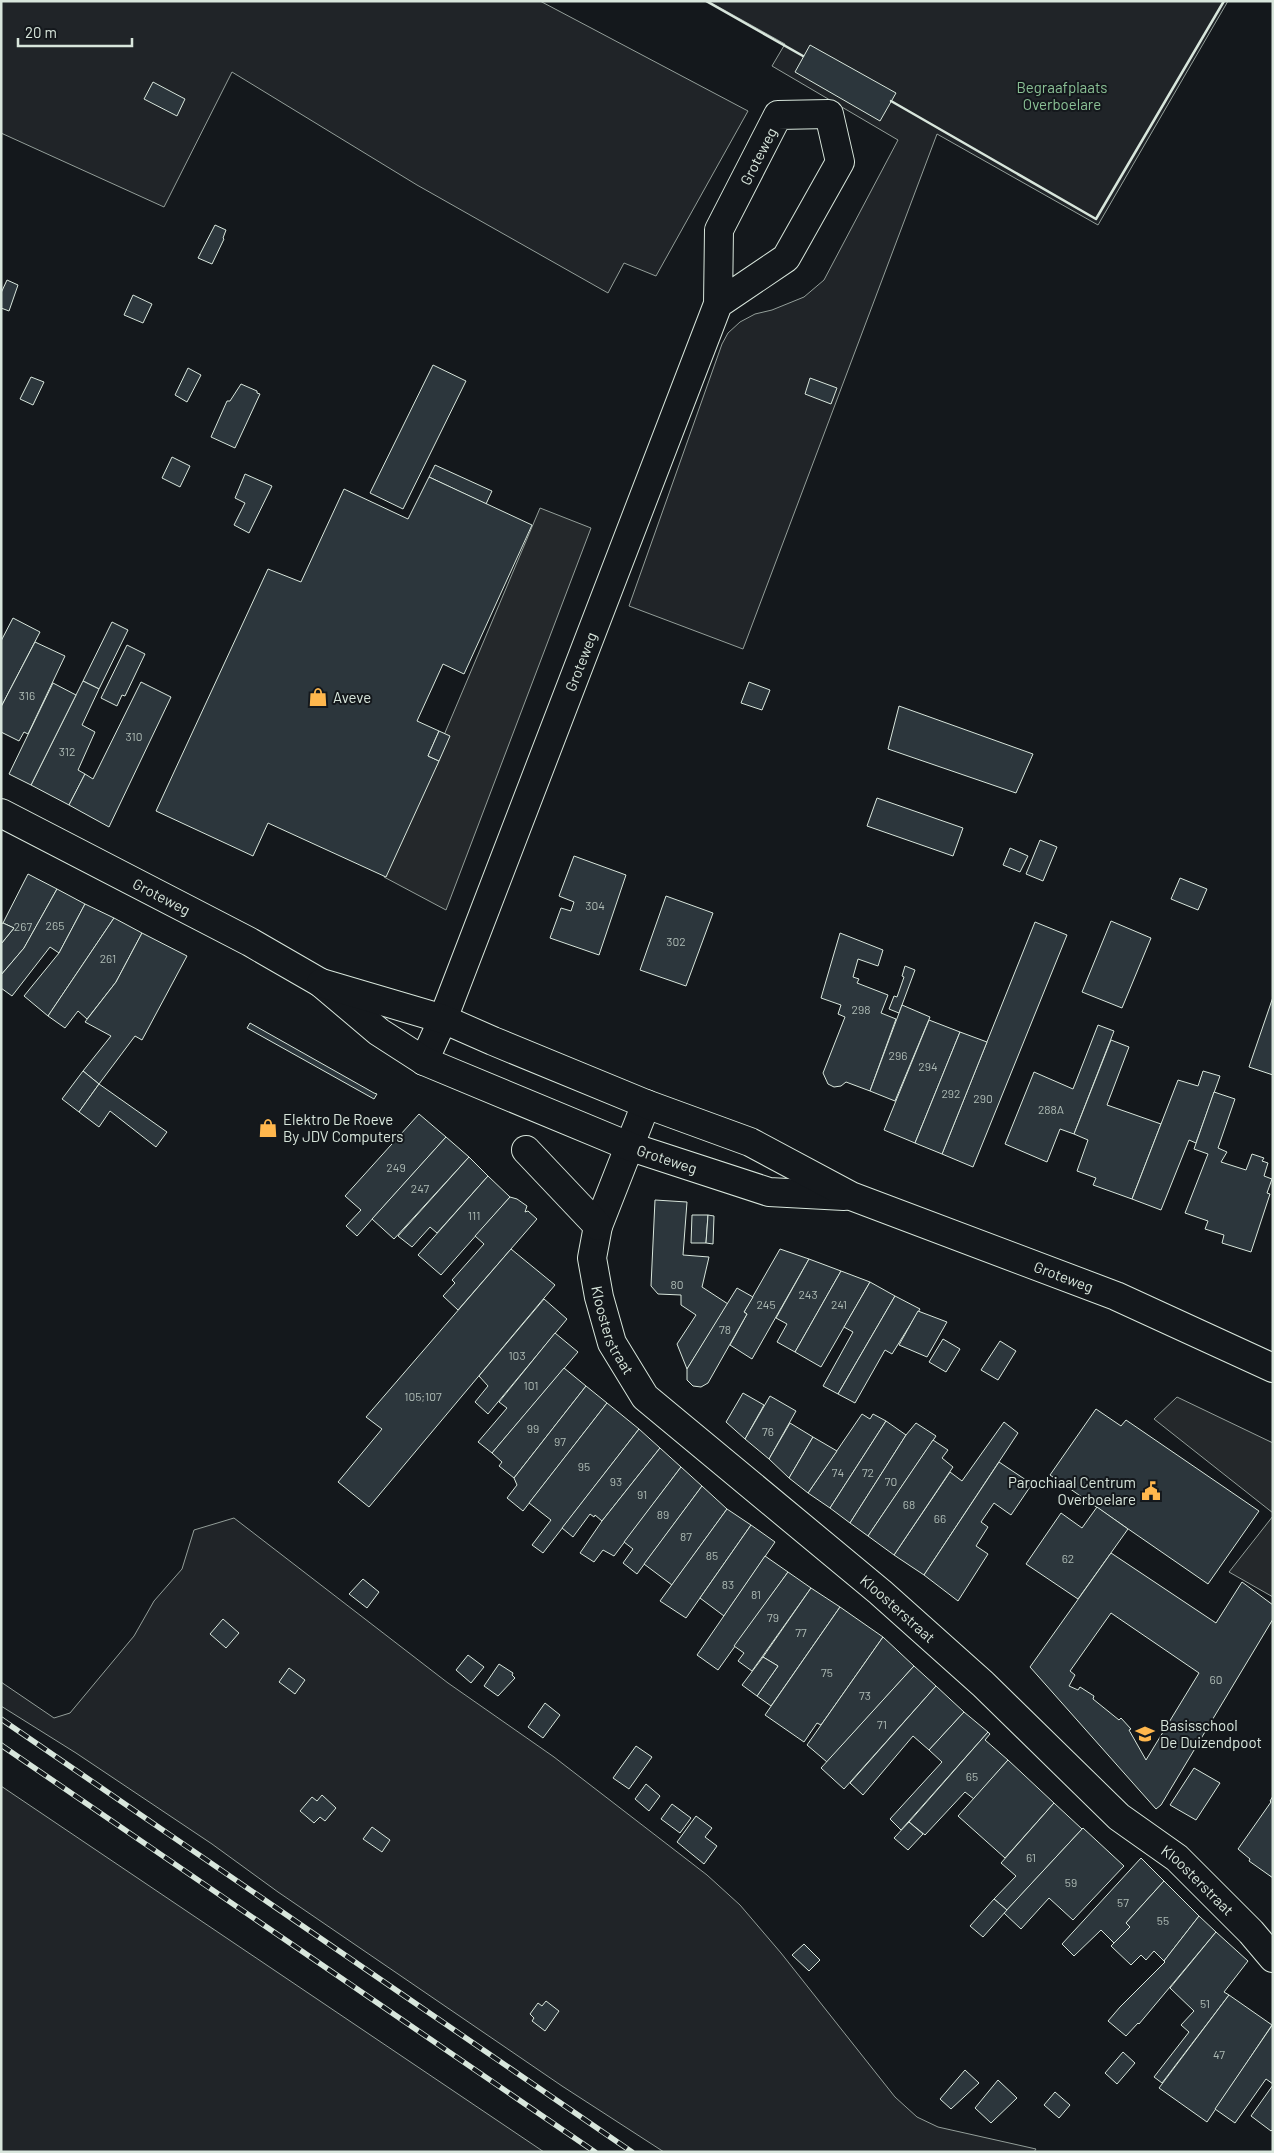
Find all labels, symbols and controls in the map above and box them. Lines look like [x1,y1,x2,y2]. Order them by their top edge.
scale bar [18,15,131,47]
text: 20 m [25,23,57,41]
park label: Begraafplaats Overboelare [1016,78,1108,113]
street label: Groteweg [736,124,780,188]
street label: Groteweg [561,629,600,694]
shop icon: Aveve [307,686,329,708]
house number: 316 [19,688,35,702]
place label: Aveve [333,688,371,706]
house number: 310 [125,729,143,743]
house number: 312 [59,744,75,758]
street label: Groteweg [130,874,194,919]
house number: 304 [585,898,605,912]
house number: 265 [46,918,64,932]
house number: 267 [14,919,32,933]
house number: 302 [666,934,686,948]
house number: 261 [100,951,116,965]
house number: 298 [852,1002,870,1016]
house number: 296 [889,1048,907,1062]
house number: 294 [918,1059,938,1073]
house number: 292 [941,1086,961,1100]
house number: 290 [973,1091,993,1105]
house number: 288A [1038,1102,1064,1116]
place label: Elektro De Roeve By JDV Computers [283,1110,404,1145]
shop icon: Elektro De Roeve By JDV Computers [257,1117,279,1139]
street label: Groteweg [635,1141,700,1177]
house number: 249 [386,1160,406,1174]
house number: 247 [411,1181,429,1195]
house number: 111 [468,1208,480,1222]
street label: Groteweg [1031,1257,1096,1296]
house number: 80 [670,1277,684,1291]
street label: Kloosterstraat [588,1284,638,1377]
house number: 243 [798,1287,818,1301]
house number: 245 [756,1297,776,1311]
house number: 241 [831,1297,847,1311]
house number: 78 [719,1322,731,1336]
house number: 103 [508,1348,526,1362]
house number: 101 [524,1378,538,1392]
house number: 105;107 [404,1389,442,1403]
house number: 99 [527,1421,539,1435]
house number: 76 [762,1424,774,1438]
house number: 97 [554,1434,566,1448]
house number: 95 [578,1459,590,1473]
house number: 74 [832,1465,844,1479]
house number: 72 [862,1465,874,1479]
place label: Parochiaal Centrum Overboelare [1008,1473,1136,1508]
house number: 93 [610,1474,622,1488]
house number: 70 [885,1474,897,1488]
public building icon: Parochiaal Centrum Overboelare [1140,1480,1162,1502]
house number: 91 [637,1487,647,1501]
house number: 68 [903,1497,915,1511]
house number: 89 [657,1507,669,1521]
house number: 66 [934,1511,946,1525]
house number: 87 [680,1529,692,1543]
house number: 85 [706,1548,718,1562]
house number: 62 [1062,1551,1074,1565]
street label: Kloosterstraat [857,1571,939,1646]
house number: 83 [722,1577,734,1591]
house number: 81 [751,1587,761,1601]
house number: 79 [767,1610,779,1624]
house number: 77 [795,1625,807,1639]
house number: 75 [821,1665,833,1679]
house number: 60 [1210,1672,1222,1686]
house number: 73 [859,1688,871,1702]
place label: Basisschool De Duizendpoot [1160,1716,1262,1751]
house number: 71 [877,1717,887,1731]
school or university icon: Basisschool De Duizendpoot [1134,1723,1156,1745]
house number: 65 [966,1769,978,1783]
street label: Kloosterstraat [1158,1841,1238,1919]
house number: 61 [1026,1850,1036,1864]
house number: 59 [1065,1875,1077,1889]
house number: 57 [1117,1895,1129,1909]
house number: 55 [1157,1913,1169,1927]
house number: 51 [1200,1996,1210,2010]
house number: 47 [1213,2047,1225,2061]

